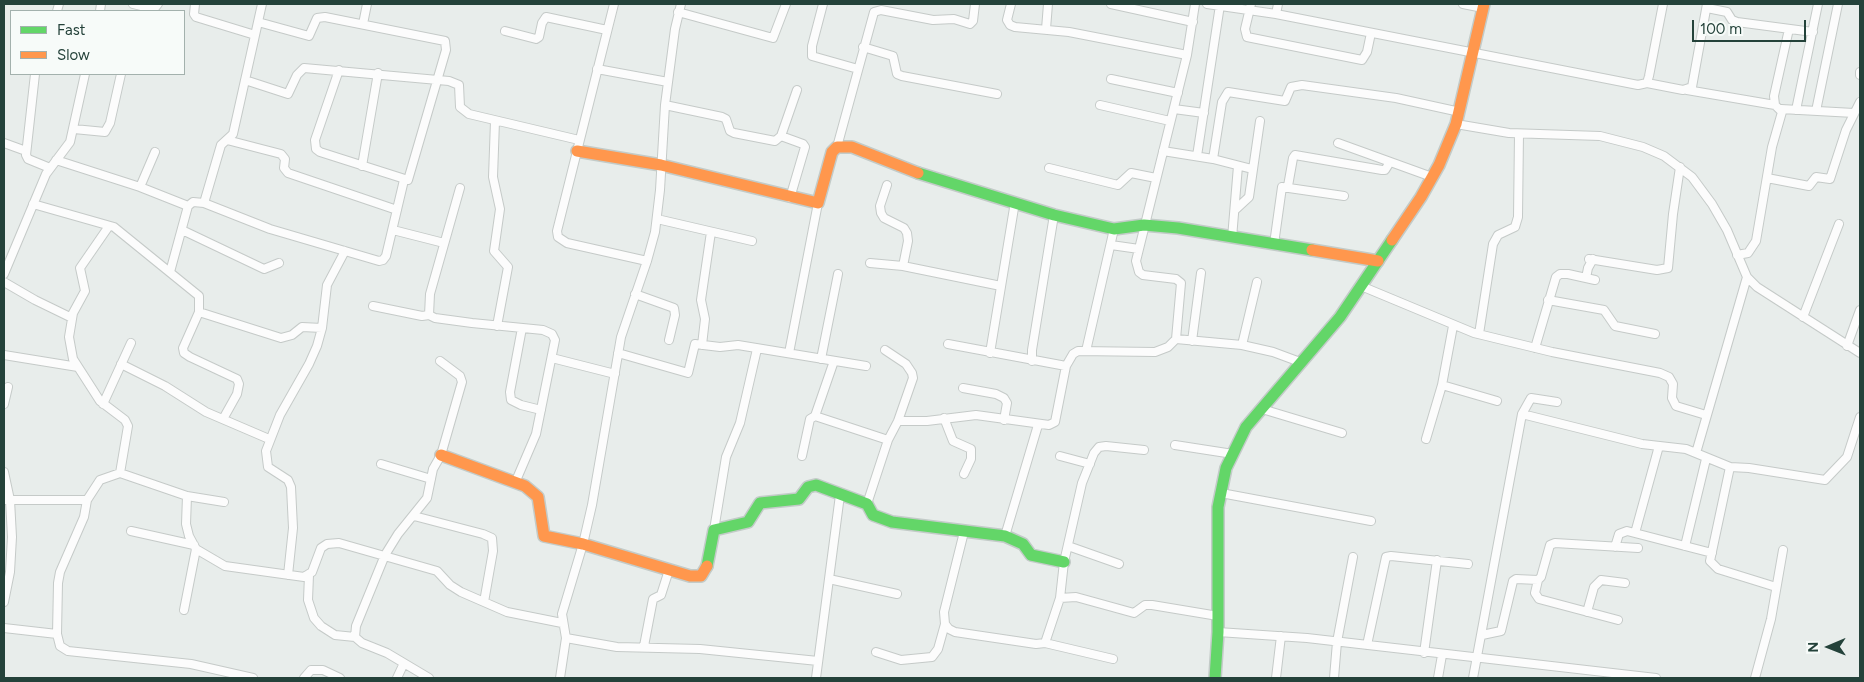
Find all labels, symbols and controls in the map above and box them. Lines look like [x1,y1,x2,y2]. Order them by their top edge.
legend [10,10,185,75]
scale bar [1694,10,1808,42]
text: 100 m [1700,20,1742,38]
text: Fast [57,21,85,39]
text: Slow [57,46,90,64]
north arrow [1804,622,1854,672]
text: N [1805,642,1822,653]

